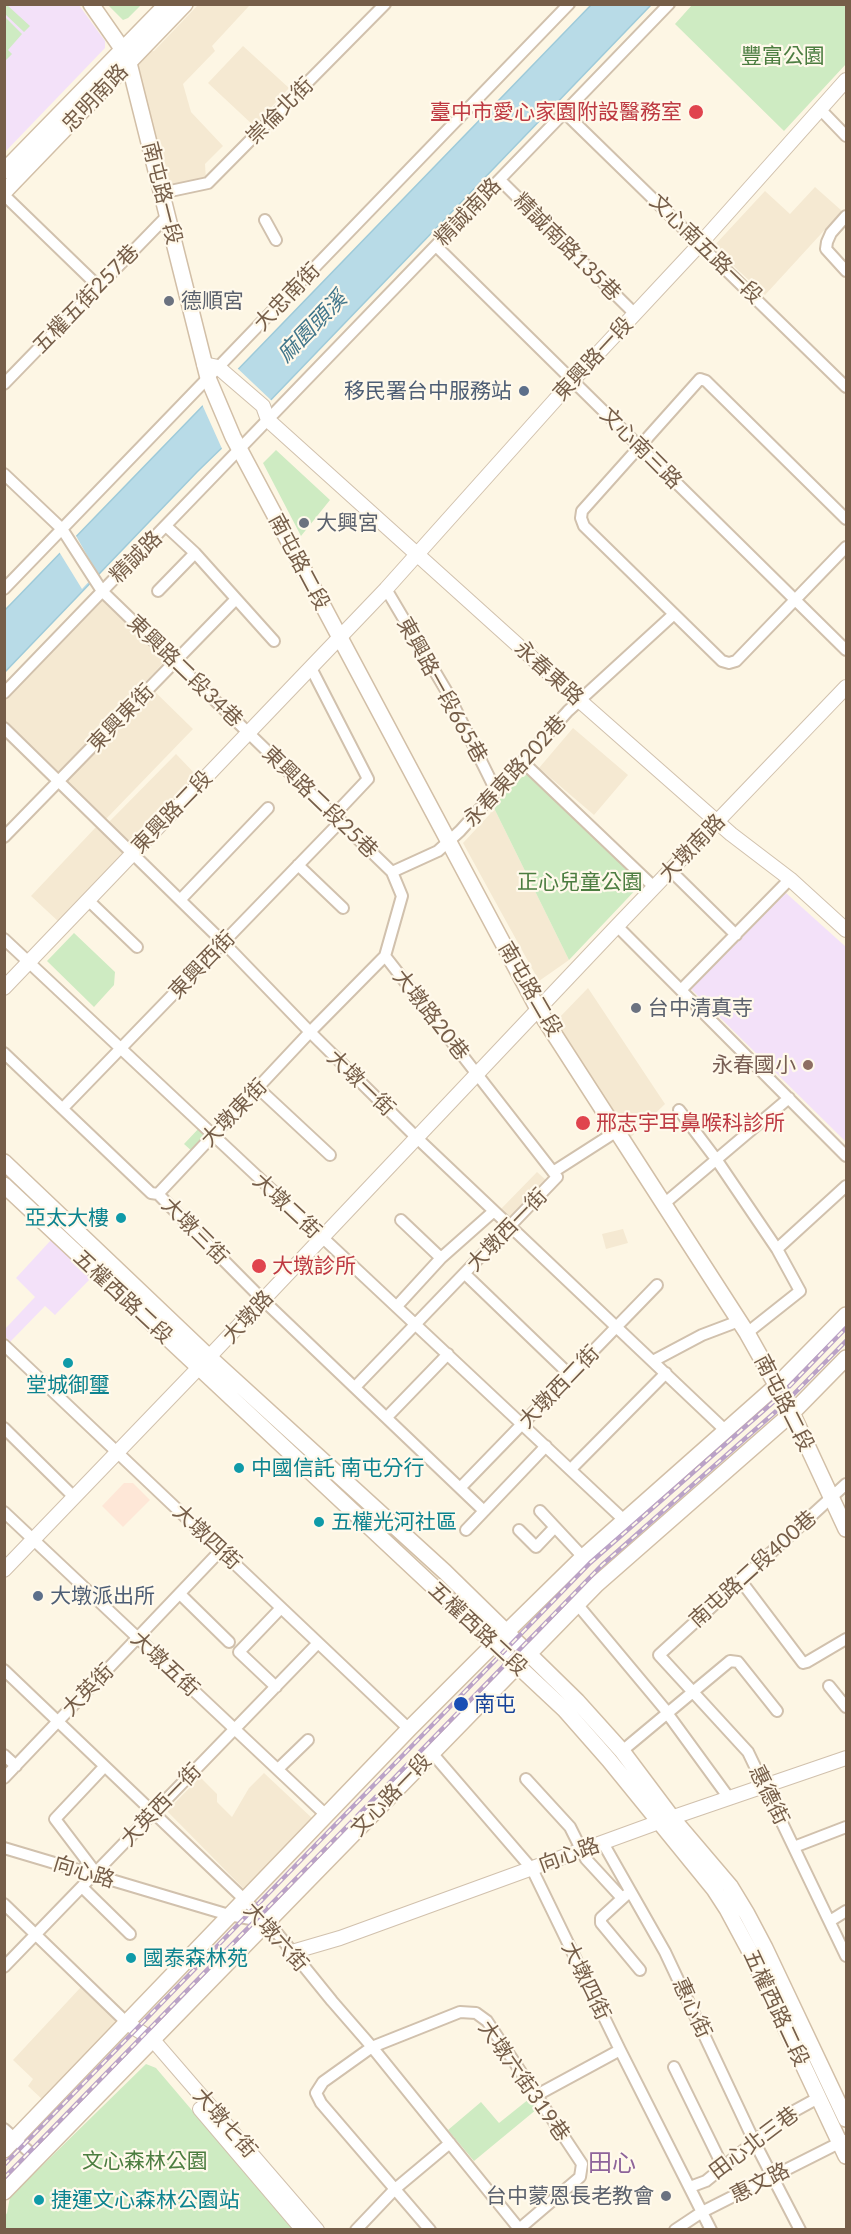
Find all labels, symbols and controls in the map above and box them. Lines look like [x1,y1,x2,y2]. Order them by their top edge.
park label: 豐富公園 [741,43,825,69]
street label: 忠明南路 [57,59,133,137]
street label: 崇倫北街 [241,72,319,150]
place label: 臺中市愛心家園附設醫務室 [430,99,682,125]
marker: 臺中市愛心家園附設醫務室 [687,103,705,121]
street label: 南屯路一段 [137,139,187,247]
street label: 精誠南路 [430,173,506,251]
street label: 精誠南路135巷 [508,188,626,306]
street label: 文心南五路一段 [644,189,768,309]
street label: 五權五街257巷 [28,239,144,359]
street label: 大忠南街 [249,258,325,336]
water label: 麻園頭溪 [272,286,352,368]
place label: 德順宮 [181,288,244,314]
marker: 德順宮 [162,294,176,308]
street label: 東興路一段 [548,312,638,406]
place label: 移民署台中服務站 [344,378,512,404]
marker: 移民署台中服務站 [517,384,531,398]
street label: 文心南三路 [595,402,687,494]
street label: 南屯路二段 [263,510,335,614]
place label: 大興宮 [316,510,379,536]
marker: 大興宮 [297,516,311,530]
street label: 精誠路 [105,526,167,588]
street label: 東興路二段34巷 [122,610,248,732]
street label: 東興路一段665巷 [392,613,492,767]
street label: 永春東路 [509,636,589,710]
street label: 東興東街 [83,679,159,757]
street label: 永春東路202巷 [458,710,572,832]
street label: 東興路二段25巷 [257,741,383,863]
street label: 東興路二段 [126,765,218,859]
street label: 大墩南路 [654,809,730,887]
park label: 正心兒童公園 [517,869,643,895]
street label: 東興西街 [164,926,240,1004]
street label: 南屯路二段 [493,937,567,1041]
street label: 大墩路20巷 [388,965,474,1065]
place label: 台中清真寺 [648,995,753,1021]
marker: 台中清真寺 [629,1001,643,1015]
street label: 大墩一街 [322,1045,400,1121]
place label: 永春國小 [712,1052,796,1078]
marker: 永春國小 [801,1058,815,1072]
street label: 大墩東街 [196,1074,272,1152]
place label: 邢志宇耳鼻喉科診所 [596,1110,785,1136]
marker: 邢志宇耳鼻喉科診所 [574,1114,592,1132]
street label: 大墩二街 [248,1168,326,1244]
street label: 大墩西一街 [461,1183,553,1277]
street label: 大墩三街 [156,1192,234,1270]
place label: 亞太大樓 [25,1205,109,1231]
marker: 亞太大樓 [114,1211,128,1225]
street label: 五權西路二段 [68,1245,178,1349]
place label: 大墩診所 [272,1253,356,1279]
marker: 大墩診所 [250,1257,268,1275]
street label: 大墩路 [217,1285,279,1349]
street label: 大墩西二街 [513,1340,605,1434]
street label: 南屯路二段 [749,1351,819,1455]
marker: 堂城御璽 [61,1356,75,1370]
place label: 堂城御璽 [26,1372,110,1398]
place label: 中國信託 南屯分行 [251,1455,424,1481]
marker: 中國信託 南屯分行 [232,1461,246,1475]
street label: 大墩四街 [168,1499,246,1575]
street label: 南屯路二段400巷 [684,1505,822,1633]
place label: 五權光河社區 [331,1509,457,1535]
marker: 五權光河社區 [312,1515,326,1529]
street label: 五權西路二段 [423,1577,533,1681]
place label: 大墩派出所 [50,1583,155,1609]
marker: 大墩派出所 [31,1589,45,1603]
street label: 大墩五街 [126,1626,204,1702]
street label: 大英街 [57,1659,119,1721]
place label: 南屯 [474,1691,516,1717]
marker: 南屯 [452,1695,470,1713]
street label: 文心路一段 [345,1748,437,1842]
street label: 大英西一街 [115,1758,207,1852]
street label: 惠德街 [744,1761,794,1829]
street label: 向心路 [535,1832,603,1878]
street label: 向心路 [50,1851,118,1893]
street label: 大墩六街 [239,1897,313,1977]
street label: 大墩四街 [556,1938,616,2024]
place label: 國泰森林苑 [143,1945,248,1971]
street label: 五權西路二段 [738,1946,814,2070]
marker: 國泰森林苑 [124,1951,138,1965]
street label: 惠心街 [667,1974,717,2042]
street label: 大墩六街319巷 [473,2016,575,2146]
street label: 大墩七街 [188,2083,262,2163]
street label: 田心北三巷 [704,2101,804,2185]
park label: 文心森林公園 [82,2148,208,2174]
district label: 田心 [588,2149,636,2177]
street label: 惠文路 [726,2157,794,2209]
place label: 台中蒙恩長老教會 [486,2183,654,2209]
place label: 捷運文心森林公園站 [51,2187,240,2213]
marker: 台中蒙恩長老教會 [659,2189,673,2203]
marker: 捷運文心森林公園站 [32,2193,46,2207]

